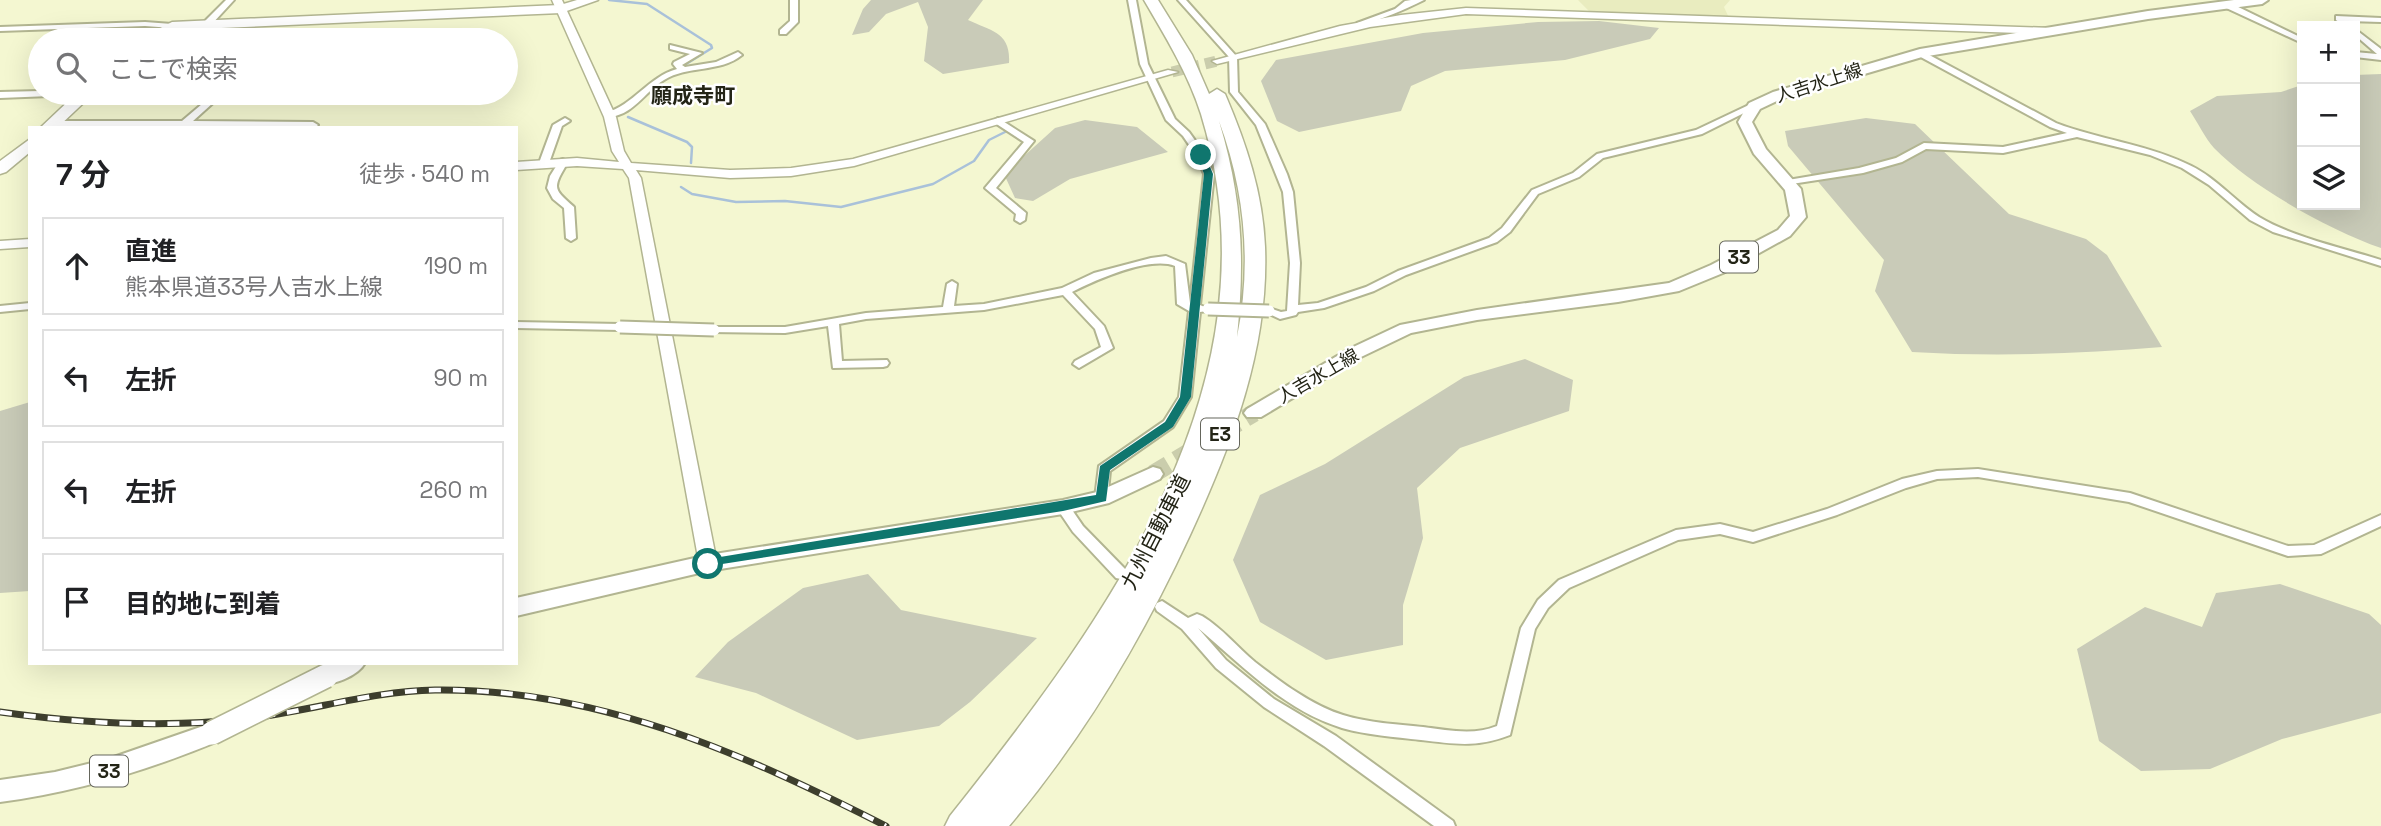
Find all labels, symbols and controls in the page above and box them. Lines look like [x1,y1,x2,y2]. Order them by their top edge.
map controls [2297,21,2360,210]
button: + [2297,21,2360,84]
search box [28,28,518,105]
icon: search [52,48,90,86]
text: ここで検索 [108,52,238,86]
street label: 人吉水上線 [1772,58,1865,107]
district label: 願成寺町 [651,82,735,109]
button: − [2297,84,2360,147]
route end [1185,139,1216,170]
button: layers [2297,147,2360,210]
text: 7 分 [56,155,110,194]
text: 徒歩 · 540 m [359,159,490,189]
text: 直進 [125,234,177,268]
road number: 33 [1720,242,1758,272]
icon: ahead [58,247,96,285]
text: 190 m [424,251,488,281]
text: 熊本県道33号人吉水上線 [125,272,383,302]
street label: 人吉水上線 [1273,343,1362,408]
icon: left [58,359,96,397]
text: 左折 [125,363,177,397]
text: 90 m [433,363,488,393]
road number: E3 [1201,418,1239,449]
street label: 九州自動車道 [1115,470,1196,594]
icon: left [58,471,96,509]
text: 左折 [125,475,177,509]
text: 260 m [420,475,488,505]
route start [692,548,723,579]
icon: arrive [58,583,96,621]
text: 目的地に到着 [125,587,281,621]
road number: 33 [90,756,128,786]

